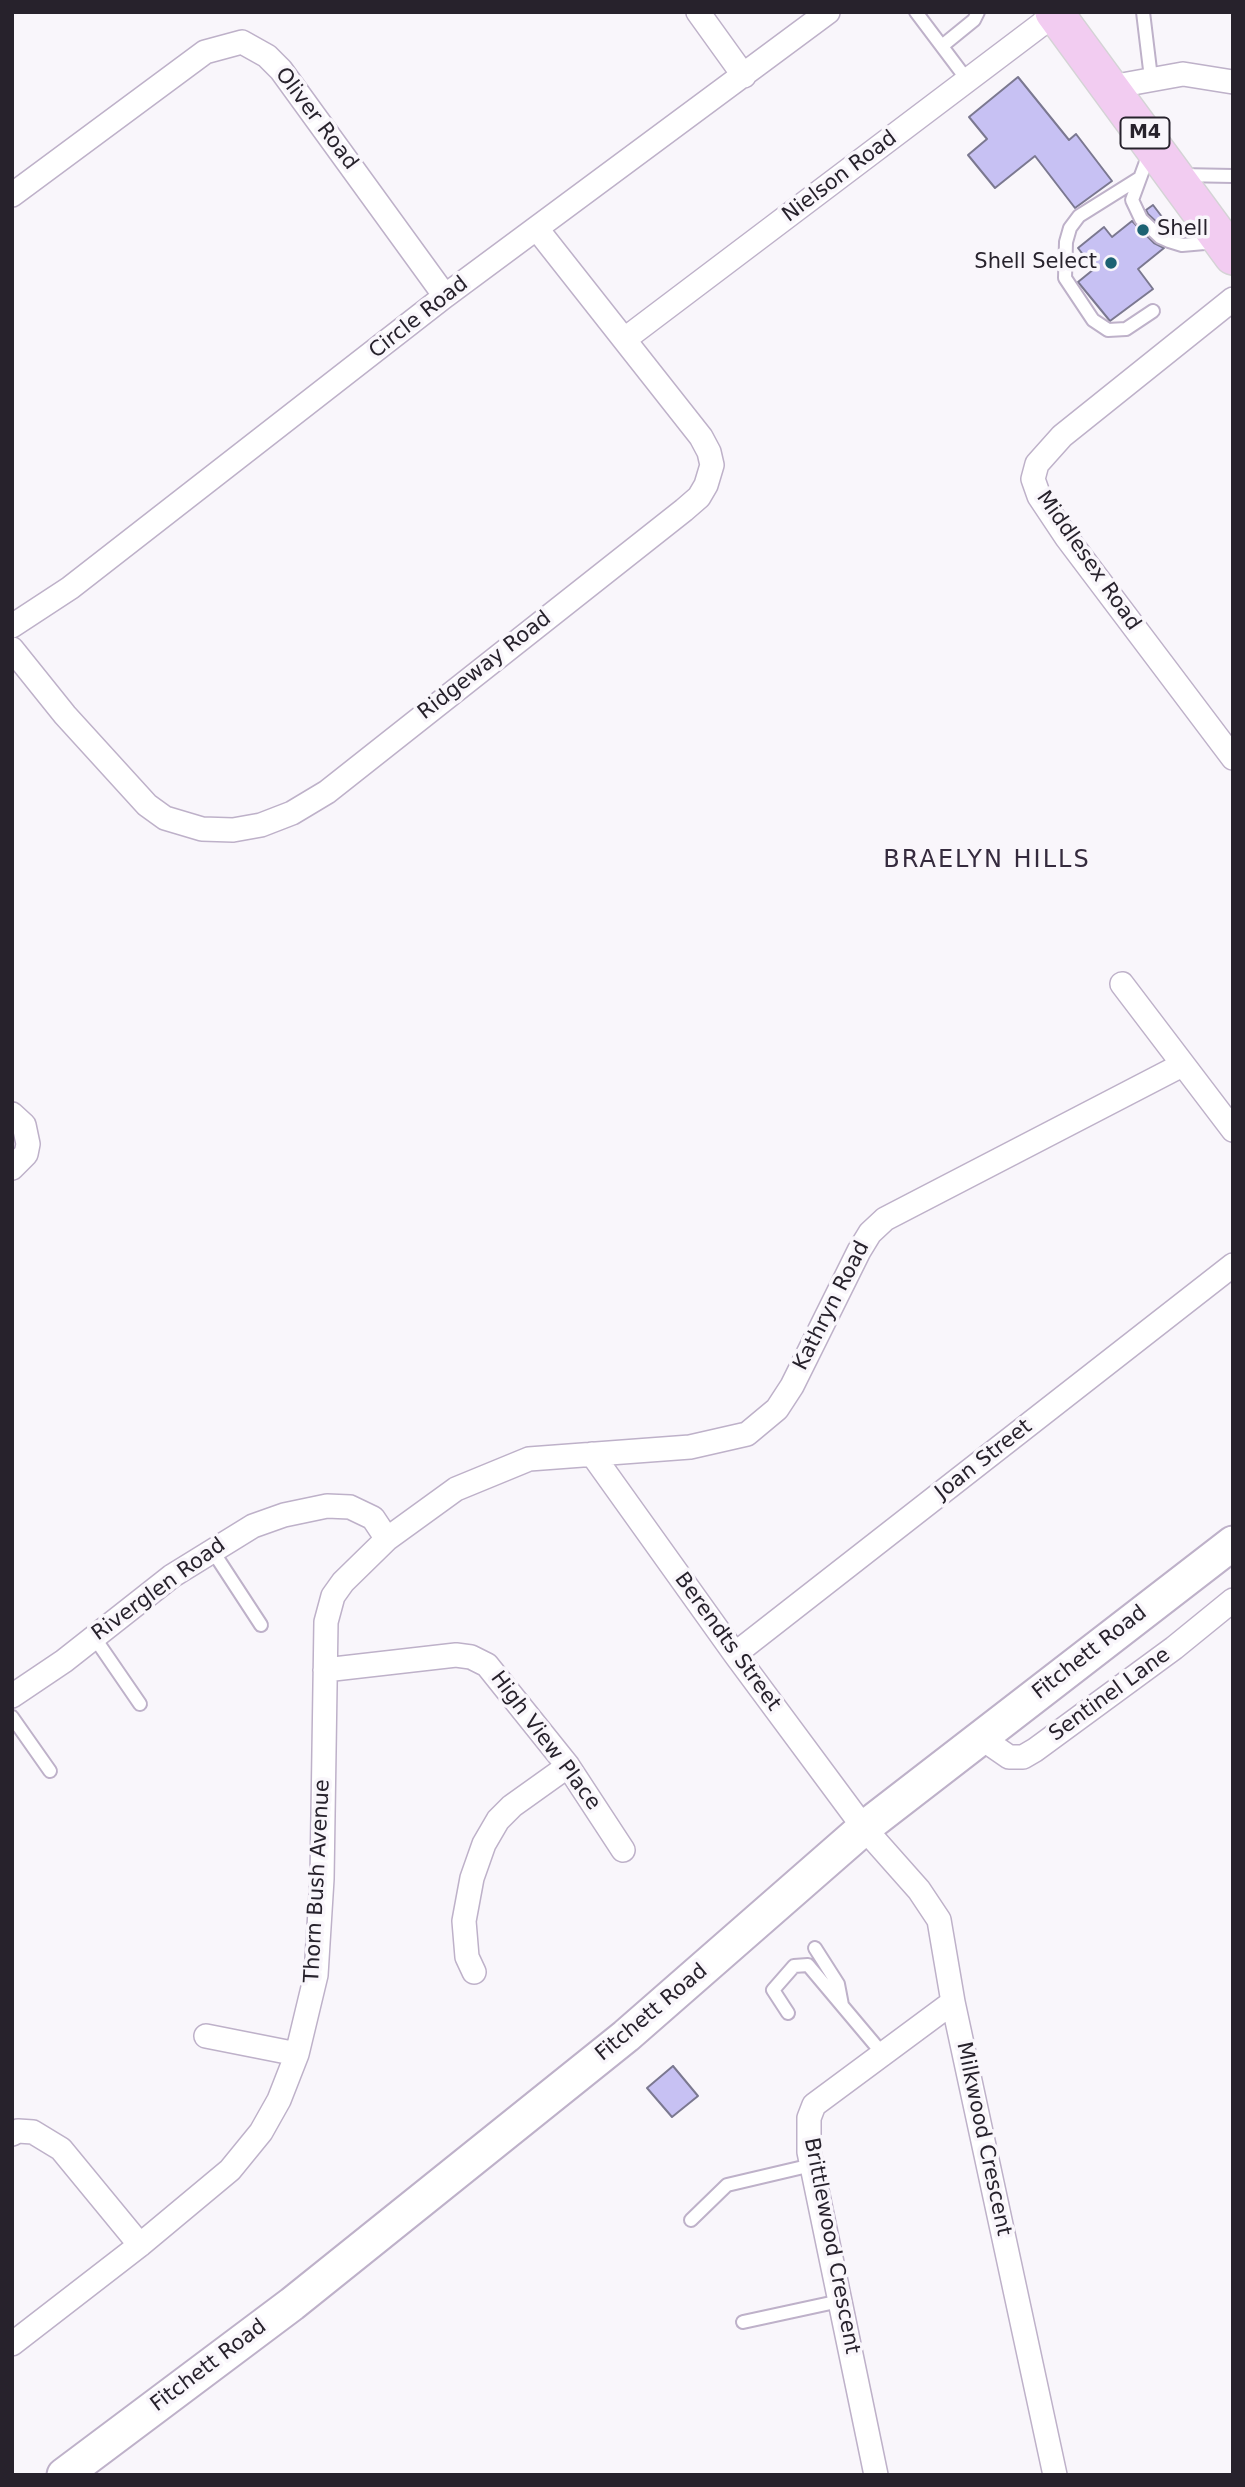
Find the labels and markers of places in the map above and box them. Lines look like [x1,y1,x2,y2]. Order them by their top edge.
place label: Shell [1157,217,1208,243]
marker: Shell [1135,222,1151,238]
place label: Shell Select [974,250,1097,276]
marker: Shell Select [1103,255,1119,271]

